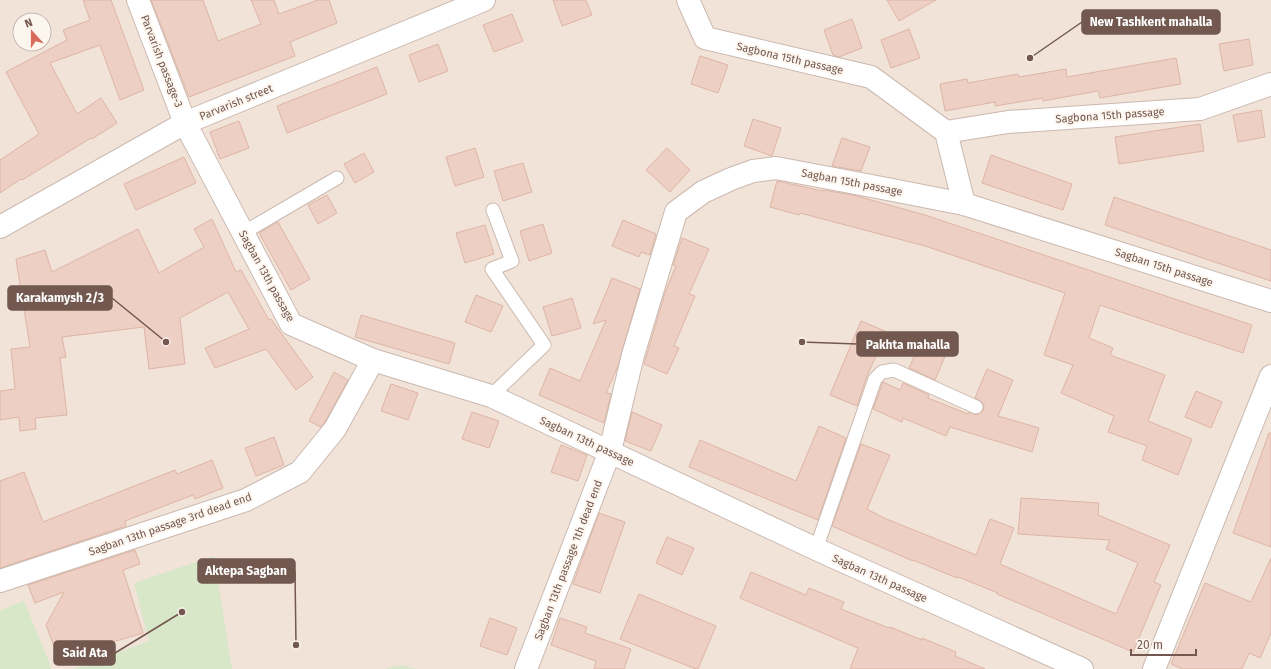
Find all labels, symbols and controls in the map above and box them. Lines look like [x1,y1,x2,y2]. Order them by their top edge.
callout: New Tashkent mahalla [1082,10,1220,34]
north arrow [12,12,52,52]
street label: Parvarish passage-3 [138,13,185,109]
text: New Tashkent mahalla [1090,15,1213,29]
text: N [23,16,34,31]
street label: Sagbona 15th passage [735,40,845,77]
street label: Parvarish street [198,82,275,123]
street label: Sagbona 15th passage [1055,105,1165,126]
street label: Sagban 15th passage [800,166,904,199]
street label: Sagban 13th passage [236,228,297,324]
street label: Sagban 15th passage [1113,245,1215,290]
callout: Karakamysh 2/3 [8,286,112,310]
text: Karakamysh 2/3 [16,291,104,305]
callout: Pakhta mahalla [857,332,958,356]
text: Pakhta mahalla [866,338,951,352]
street label: Sagban 13th passage [537,414,636,469]
street label: Sagban 13th passage 1th dead end [532,478,605,642]
street label: Sagban 13th passage 3rd dead end [87,490,253,559]
street label: Sagban 13th passage [830,552,929,605]
callout: Aktepa Sagban [198,559,295,583]
text: Aktepa Sagban [204,564,287,578]
scale bar [1131,631,1196,657]
text: 20 m [1137,638,1163,652]
callout: Said Ata [54,641,115,665]
text: Said Ata [62,646,108,660]

